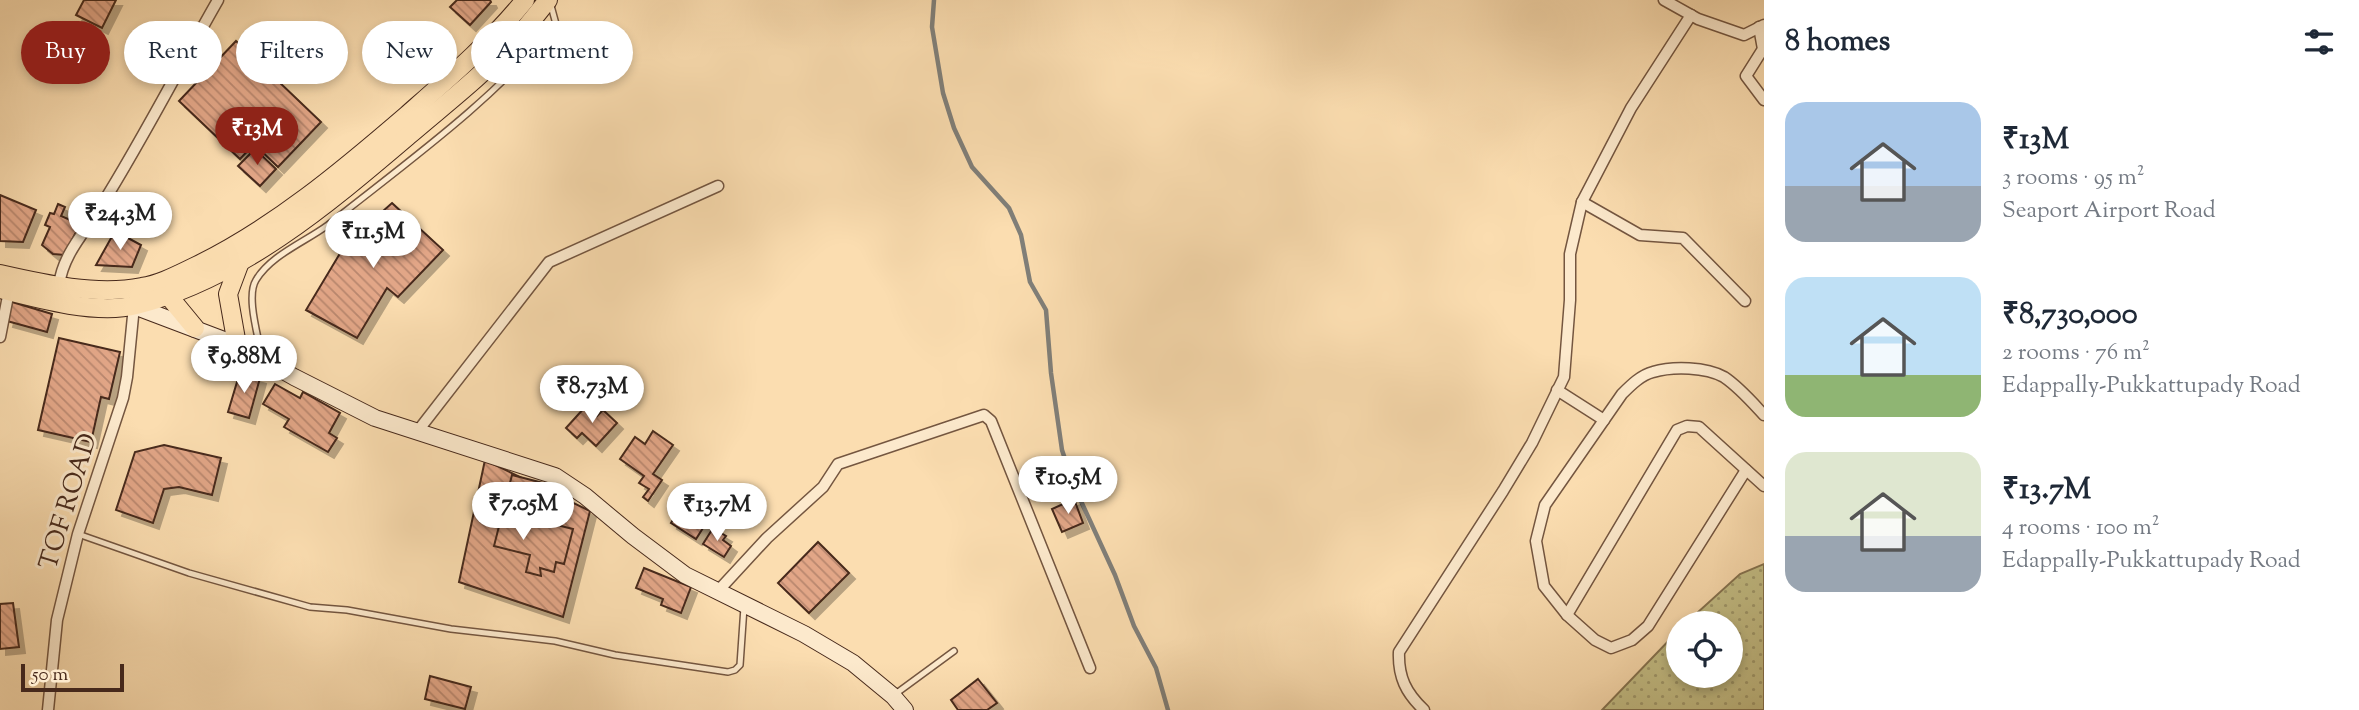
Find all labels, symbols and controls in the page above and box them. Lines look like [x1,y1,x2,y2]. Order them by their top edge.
chip: Buy [21,21,110,84]
chip: Rent [124,21,222,84]
chip: Filters [236,21,348,84]
chip: New [362,21,457,84]
chip: Apartment [471,21,633,84]
text: 8 homes [1785,21,1890,64]
icon: filters [2300,23,2338,61]
pin: ₹13M [216,108,298,167]
text: ₹13M [231,113,283,146]
text: ₹13M [2002,119,2069,162]
icon: home [1841,130,1925,214]
text: 3 rooms · 95 m² [2002,162,2145,195]
pin: ₹24.3M [63,192,177,252]
text: Seaport Airport Road [2002,195,2216,228]
text: ₹24.3M [84,198,156,231]
pin: ₹11.5M [316,210,430,270]
text: ₹11.5M [341,216,405,249]
text: ₹8,730,000 [2002,294,2138,337]
icon: home [1841,305,1925,389]
pin: ₹9.88M [187,336,301,395]
text: 2 rooms · 76 m² [2002,337,2150,370]
text: ₹9.88M [207,341,281,374]
pin: ₹8.73M [535,366,649,425]
text: Edappally-Pukkattupady Road [2002,370,2301,403]
text: ₹8.73M [556,371,628,404]
street label: TOF ROAD [31,429,108,575]
pin: ₹10.5M [1011,456,1125,516]
text: ₹10.5M [1034,462,1102,495]
text: ₹13.7M [2002,469,2091,512]
icon: home [1841,480,1925,564]
pin: ₹7.05M [466,482,580,542]
pin: ₹13.7M [660,484,774,543]
text: ₹7.05M [488,488,558,521]
text: ₹13.7M [683,489,751,522]
text: 4 rooms · 100 m² [2002,512,2160,545]
text: Edappally-Pukkattupady Road [2002,545,2301,578]
map controls [1666,611,1743,688]
button: locate [1666,611,1743,688]
scale bar [21,661,124,693]
text: 50 m [32,662,68,689]

